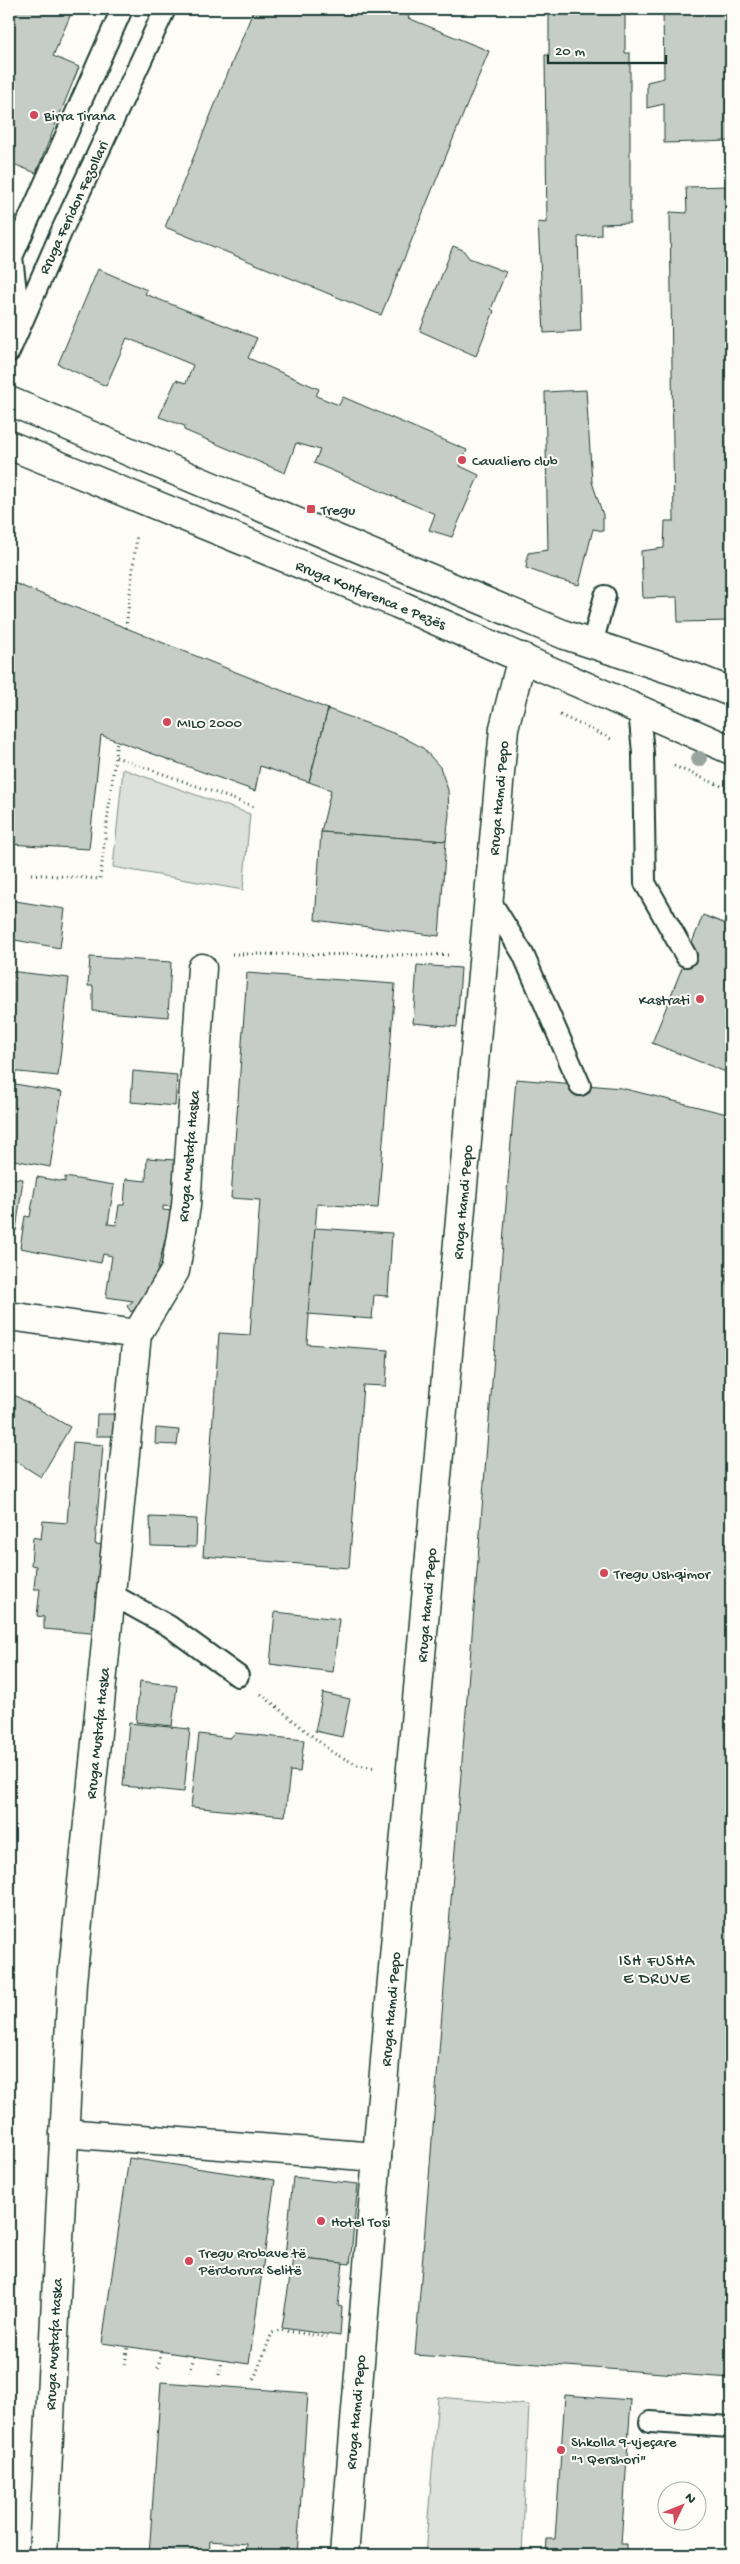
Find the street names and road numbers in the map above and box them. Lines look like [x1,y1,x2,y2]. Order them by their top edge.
street label: Rruga Feridon Fezollari [36,138,114,277]
street label: Rruga Konferenca e Pezës [292,557,448,634]
street label: Rruga Hamdi Pepo [486,740,514,856]
street label: Rruga Mustafa Haska [175,1089,205,1223]
street label: Rruga Hamdi Pepo [450,1144,478,1260]
street label: Rruga Hamdi Pepo [414,1547,442,1663]
street label: Rruga Mustafa Haska [83,1666,115,1800]
street label: Rruga Hamdi Pepo [378,1951,406,2067]
street label: Rruga Mustafa Haska [43,2277,67,2410]
street label: Rruga Hamdi Pepo [343,2354,371,2470]

